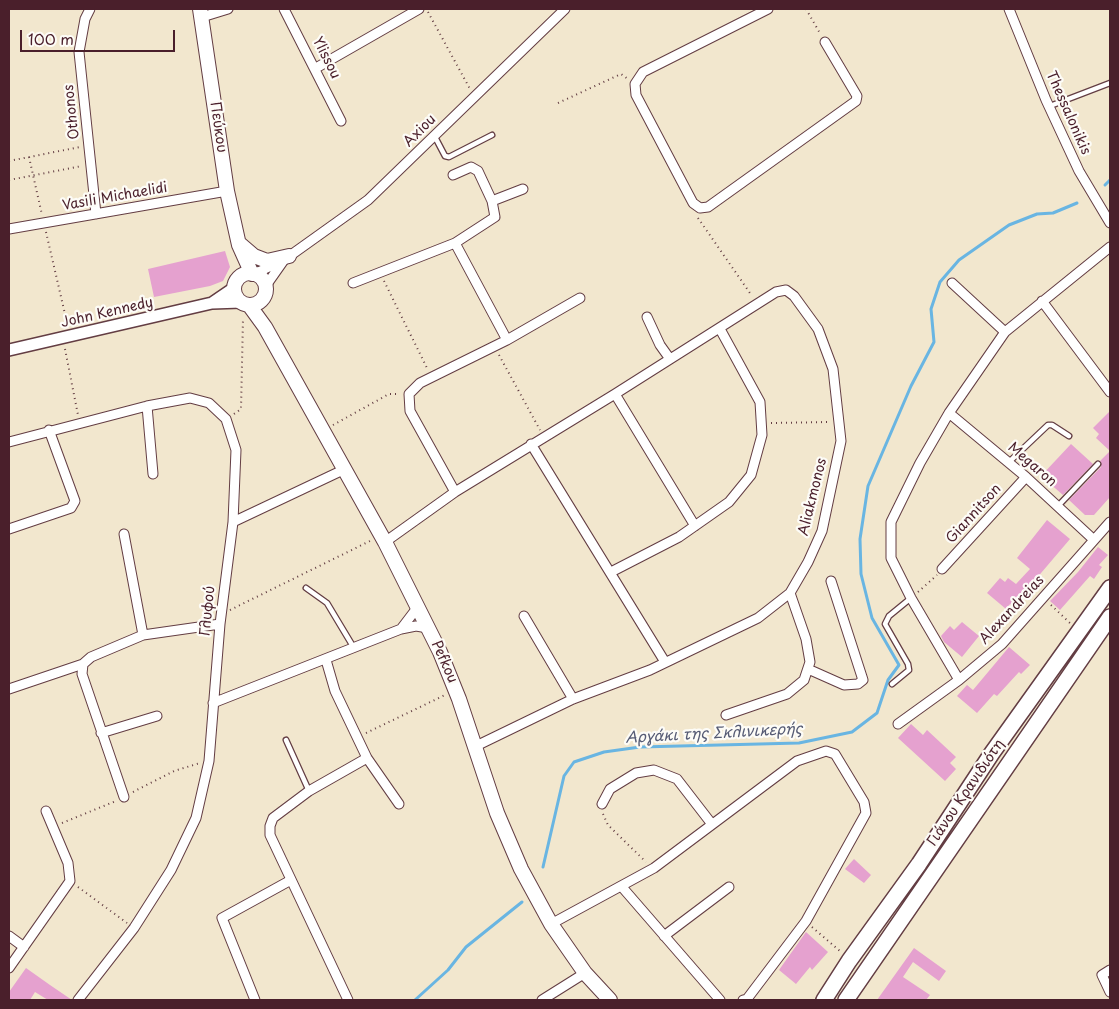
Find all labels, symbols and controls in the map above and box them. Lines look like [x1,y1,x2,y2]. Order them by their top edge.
scale bar [22,20,178,52]
text: 100 m [28,27,74,50]
street label: Ylissou [308,34,344,82]
street label: Thessalonikis [1042,69,1094,157]
street label: Othonos [61,84,83,140]
street label: Πεύκου [206,100,230,154]
street label: Axiou [400,111,440,151]
street label: Vasili Michaelidi [61,179,169,215]
street label: John Kennedy [59,294,155,332]
street label: Megaron [1004,439,1060,491]
street label: Aliakmonos [795,456,831,538]
street label: Giannitson [943,481,1005,547]
street label: Alexandreias [976,572,1048,648]
street label: Γλυφού [197,585,219,637]
street label: Pefkou [427,638,461,686]
water label: Αργάκι της Σκλινικερής [625,720,803,748]
street label: Γιάνου Κρανιδιότη [924,736,1008,850]

